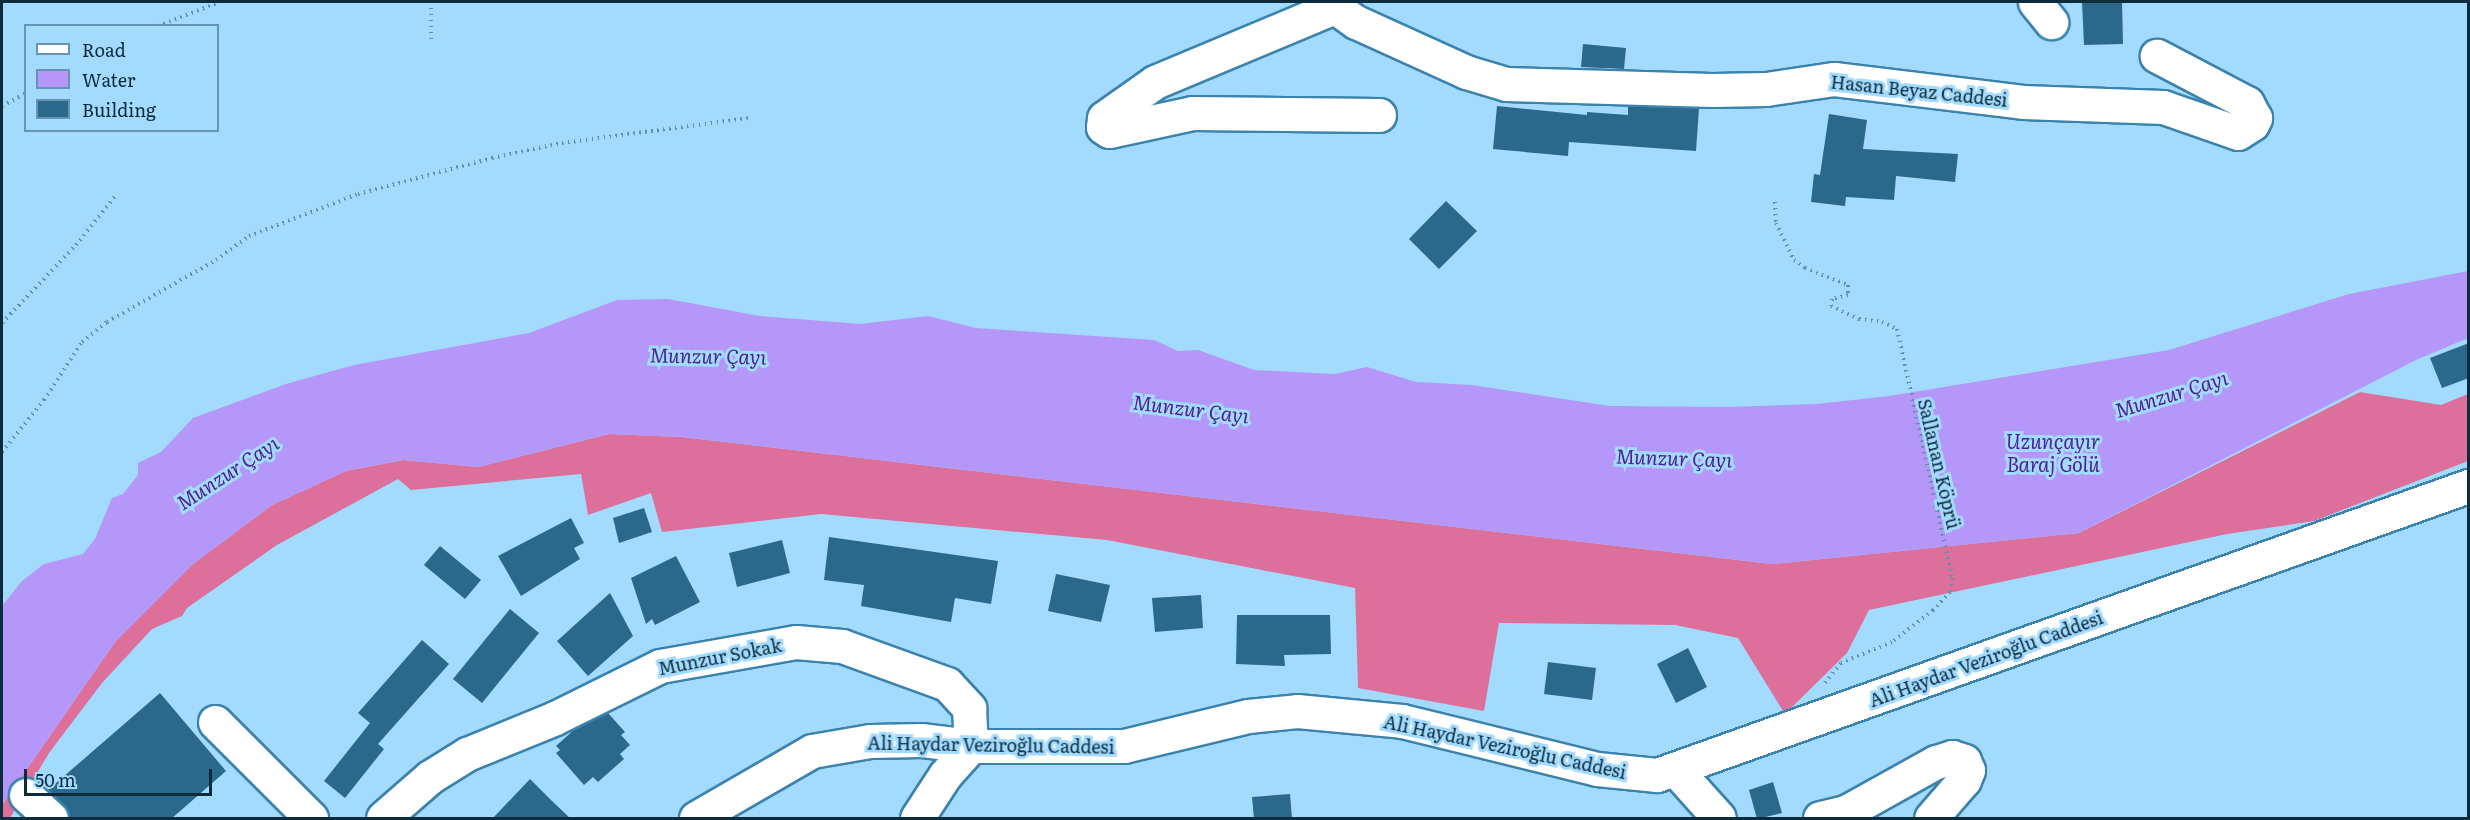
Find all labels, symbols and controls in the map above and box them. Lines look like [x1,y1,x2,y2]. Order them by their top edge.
legend [24,24,219,132]
text: Road [82,36,126,63]
text: Water [82,66,135,93]
street label: Hasan Beyaz Caddesi [1829,71,2009,111]
text: Building [82,96,156,123]
water label: Munzur Çayı [649,342,767,368]
water label: Munzur Çayı [2112,364,2230,422]
water label: Munzur Çayı [1132,389,1250,427]
street label: Sallanan Köprü [1913,397,1965,531]
water label: Uzunçayır Baraj Gölü [2006,429,2100,476]
water label: Munzur Çayı [172,430,282,514]
water label: Munzur Çayı [1615,443,1733,471]
street label: Ali Haydar Veziroğlu Caddesi [1866,607,2106,711]
street label: Munzur Sokak [656,634,784,680]
street label: Ali Haydar Veziroğlu Caddesi [1382,711,1628,783]
street label: Ali Haydar Veziroğlu Caddesi [867,732,1115,758]
scale bar [27,757,214,795]
text: 50 m [35,766,76,793]

